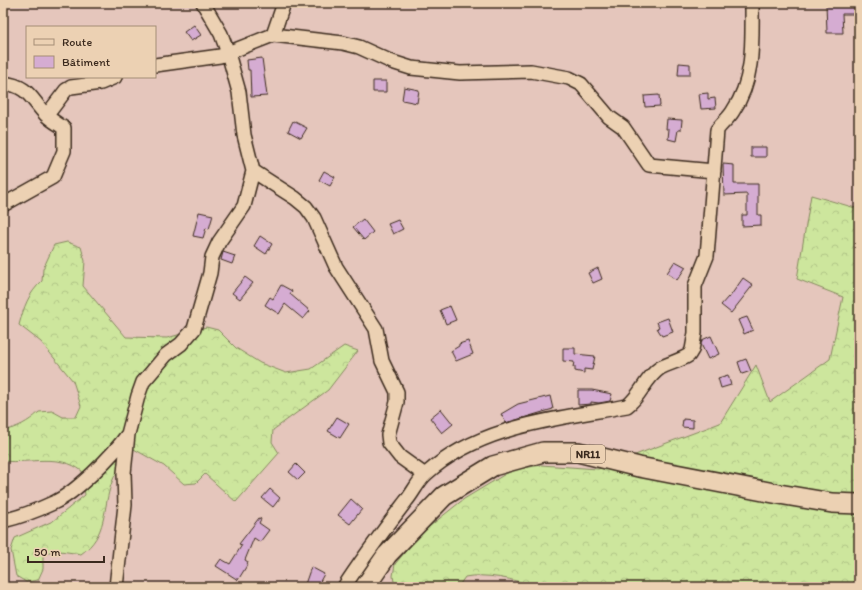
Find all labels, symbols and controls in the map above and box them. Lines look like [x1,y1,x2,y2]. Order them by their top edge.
legend [26,26,156,78]
text: Route [62,35,92,49]
text: Bâtiment [62,55,111,69]
road number: NR11 [571,445,605,463]
scale bar [28,538,104,564]
text: 50 m [34,545,60,559]

